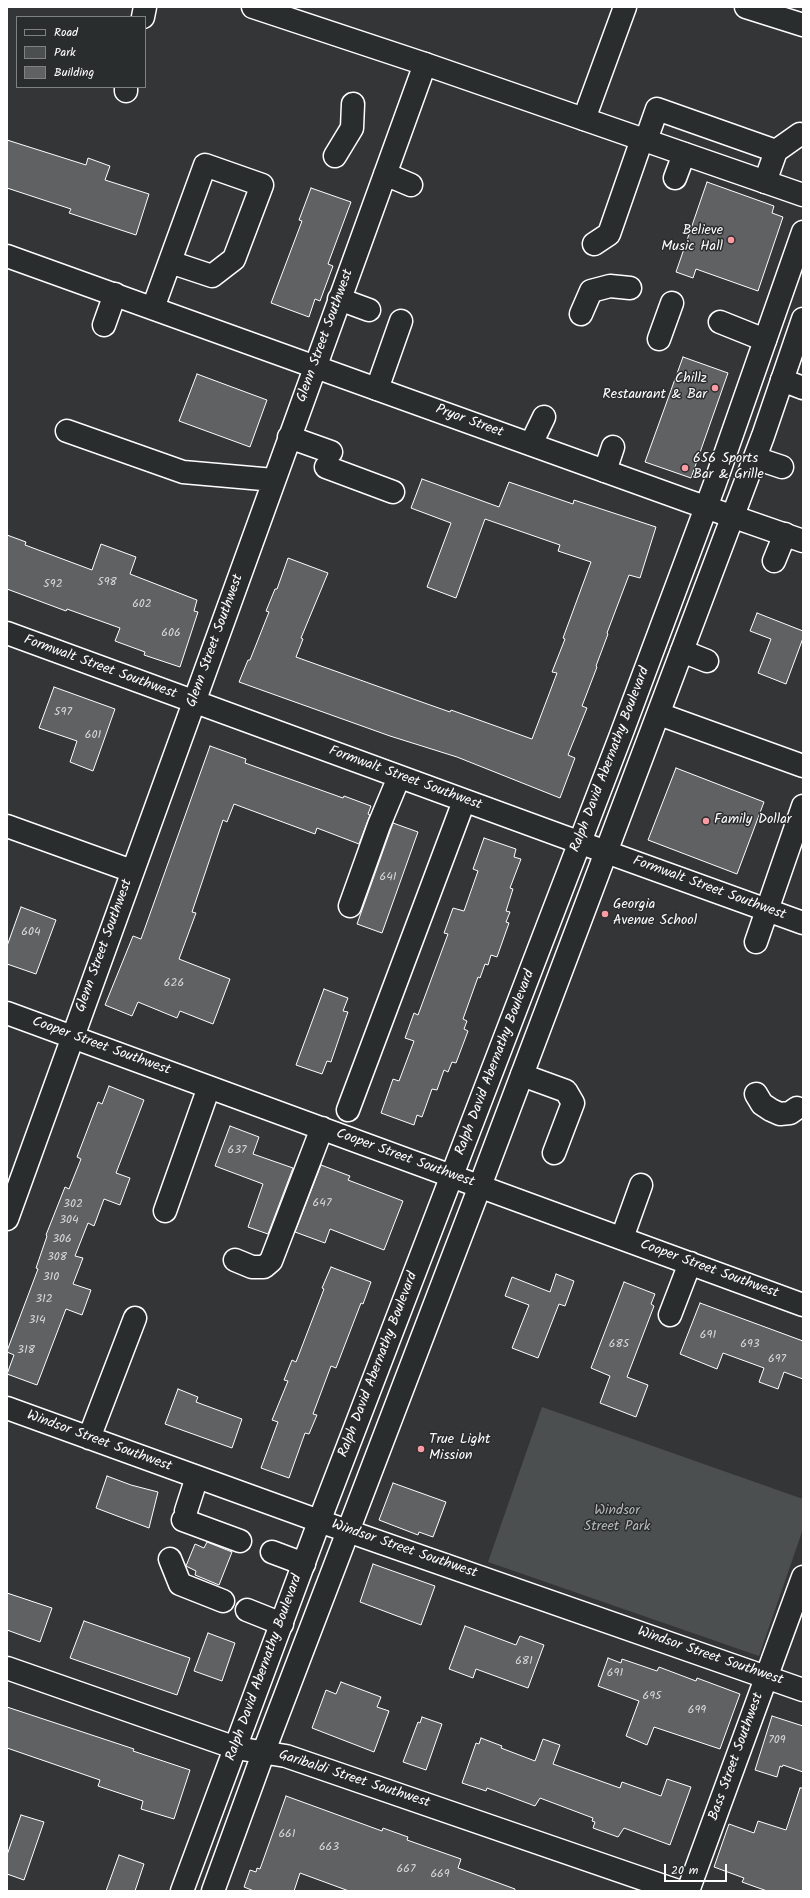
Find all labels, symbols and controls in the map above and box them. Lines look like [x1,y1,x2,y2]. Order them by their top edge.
legend [16,16,146,88]
text: Road [54,23,78,42]
text: Park [54,43,76,62]
text: Building [54,63,94,82]
place label: Believe Music Hall [661,224,723,256]
marker: Believe Music Hall [726,235,736,245]
street label: Glenn Street Southwest [294,267,358,405]
place label: Chillz Restaurant & Bar [603,372,707,404]
marker: Chillz Restaurant & Bar [710,383,720,393]
street label: Pryor Street [433,402,505,442]
place label: 656 Sports Bar & Grille [693,452,764,484]
marker: 656 Sports Bar & Grille [680,463,690,473]
street label: Glenn Street Southwest [184,572,248,710]
house number: 598 [97,576,117,590]
house number: 592 [43,578,63,592]
house number: 602 [132,598,152,612]
house number: 606 [161,627,181,641]
street label: Formwalt Street Southwest [21,632,179,704]
street label: Ralph David Abernathy Boulevard [568,665,654,855]
house number: 597 [54,706,72,720]
house number: 601 [85,729,101,743]
street label: Formwalt Street Southwest [326,743,484,815]
place label: Family Dollar [714,813,791,829]
marker: Family Dollar [701,816,711,826]
street label: Formwalt Street Southwest [630,853,788,925]
house number: 641 [379,871,397,885]
street label: Glenn Street Southwest [73,877,137,1015]
place label: Georgia Avenue School [613,898,697,930]
marker: Georgia Avenue School [600,909,610,919]
house number: 604 [21,926,41,940]
street label: Ralph David Abernathy Boulevard [453,968,539,1158]
house number: 626 [164,977,184,991]
street label: Cooper Street Southwest [30,1014,172,1080]
street label: Cooper Street Southwest [334,1126,476,1192]
house number: 637 [227,1144,247,1158]
house number: 647 [313,1197,331,1211]
house number: 302 [63,1198,83,1212]
house number: 304 [59,1214,79,1228]
house number: 306 [52,1233,72,1247]
street label: Cooper Street Southwest [638,1237,780,1303]
house number: 308 [47,1251,67,1265]
street label: Ralph David Abernathy Boulevard [336,1270,422,1460]
house number: 310 [43,1271,59,1285]
house number: 312 [35,1293,53,1307]
house number: 314 [28,1314,46,1328]
house number: 691 [700,1329,716,1343]
house number: 685 [609,1338,629,1352]
house number: 693 [740,1338,760,1352]
house number: 318 [17,1344,35,1358]
house number: 697 [768,1353,786,1367]
street label: Windsor Street Southwest [24,1408,174,1476]
place label: True Light Mission [429,1433,490,1466]
marker: True Light Mission [416,1444,426,1454]
park label: Windsor Street Park [584,1504,650,1536]
street label: Windsor Street Southwest [329,1517,479,1583]
street label: Ralph David Abernathy Boulevard [223,1572,307,1764]
street label: Windsor Street Southwest [635,1624,785,1690]
house number: 681 [515,1655,533,1669]
house number: 691 [607,1667,623,1681]
house number: 695 [643,1690,661,1704]
street label: Bass Street Southwest [706,1691,768,1823]
house number: 699 [688,1704,706,1718]
house number: 709 [768,1734,786,1748]
street label: Garibaldi Street Southwest [276,1748,432,1812]
house number: 661 [278,1828,296,1842]
house number: 663 [319,1841,339,1855]
scale bar [666,1856,729,1882]
text: 20 m [671,1861,698,1880]
house number: 667 [397,1863,415,1877]
house number: 669 [430,1868,450,1882]

